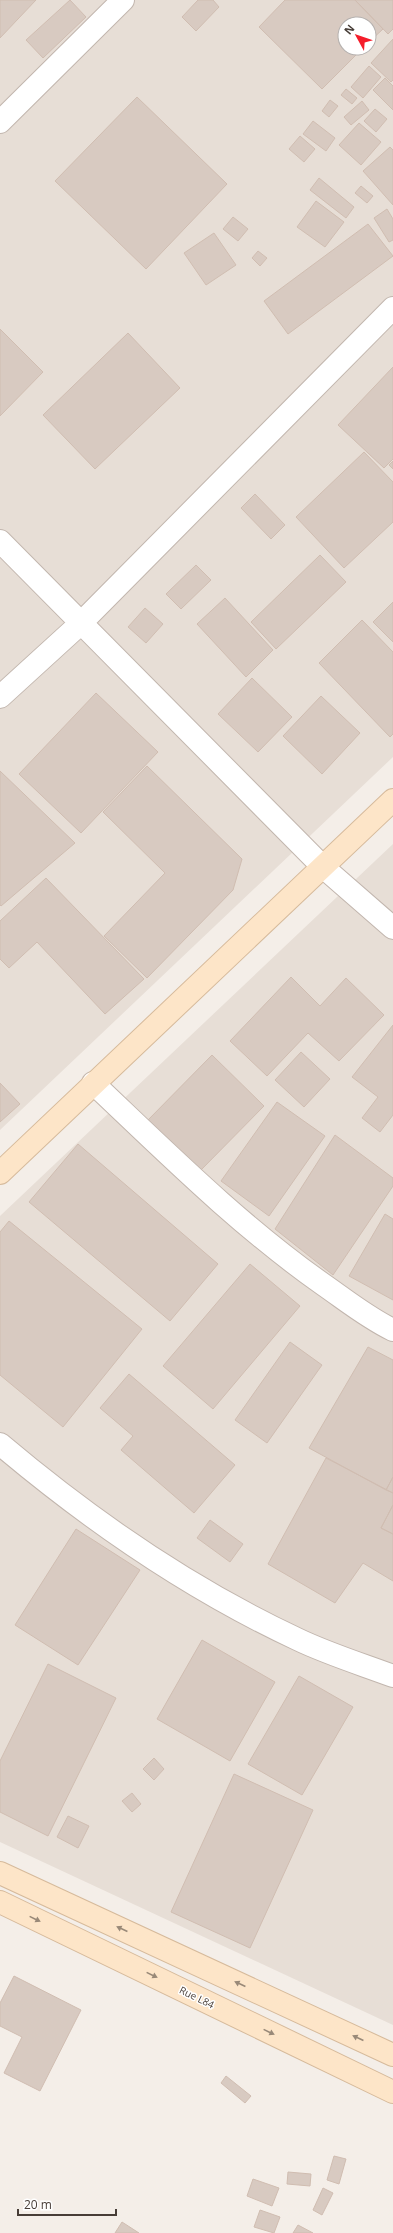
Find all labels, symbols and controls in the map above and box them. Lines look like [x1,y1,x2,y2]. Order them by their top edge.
north arrow [337,16,377,56]
text: N [340,21,358,38]
one-way arrow [29,1916,41,1922]
one-way arrow [116,1926,127,1932]
one-way arrow [147,1972,158,1978]
one-way arrow [234,1981,245,1987]
street label: Rue L84 [177,1983,217,2012]
one-way arrow [264,2029,275,2035]
one-way arrow [351,2035,363,2041]
scale bar [18,2191,116,2217]
text: 20 m [24,2196,52,2213]

